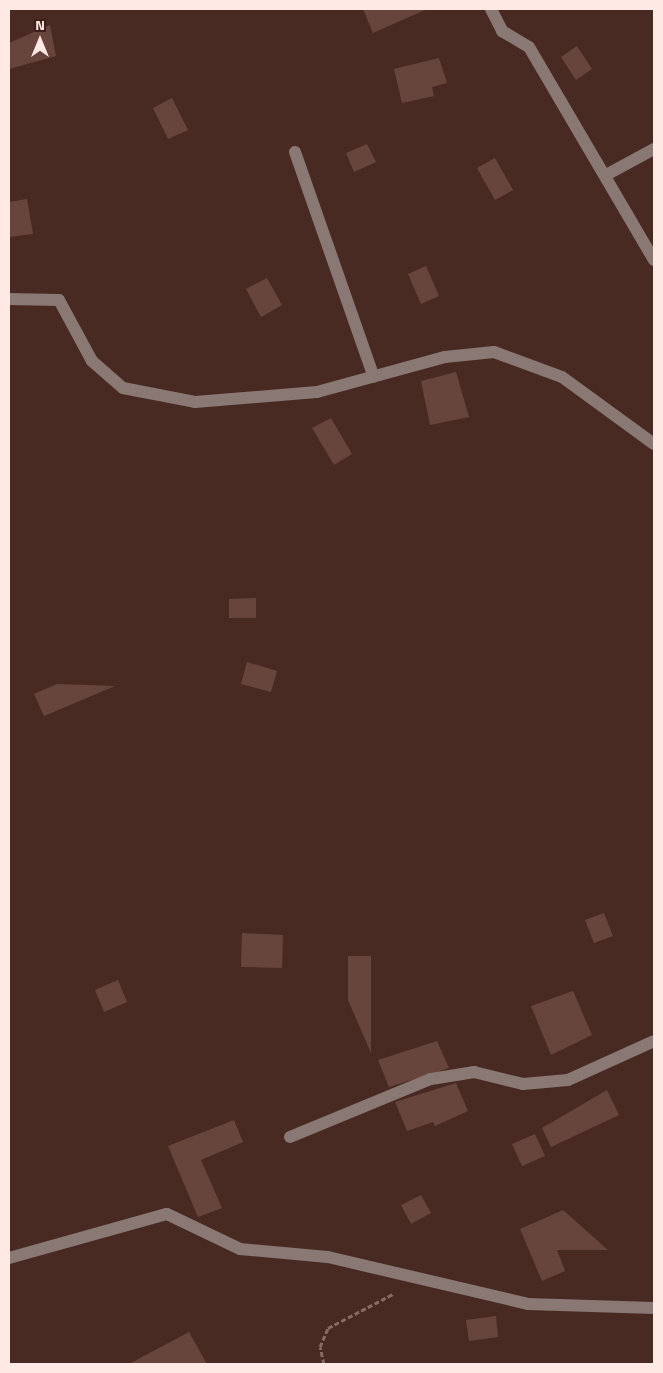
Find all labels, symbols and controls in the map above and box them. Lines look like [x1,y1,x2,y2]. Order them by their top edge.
text: N [35,14,45,35]
north arrow [15,15,65,65]

